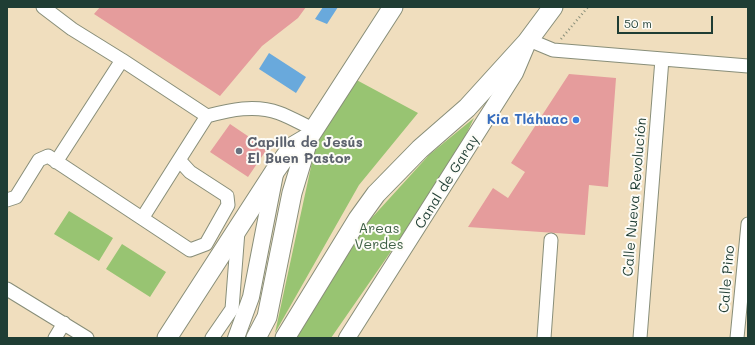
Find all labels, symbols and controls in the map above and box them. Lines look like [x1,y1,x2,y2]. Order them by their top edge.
scale bar [619,8,715,34]
text: 50 m [624,15,652,31]
place label: Kia Tláhuac [487,112,568,128]
marker: Kia Tláhuac [571,115,581,125]
street label: Calle Nueva Revolución [620,117,650,277]
street label: Canal de Garay [411,132,483,232]
place label: Capilla de Jesús El Buen Pastor [247,135,363,168]
marker: Capilla de Jesús El Buen Pastor [234,146,244,156]
park label: Areas Verdes [354,221,404,254]
street label: Calle Pino [716,245,738,313]

